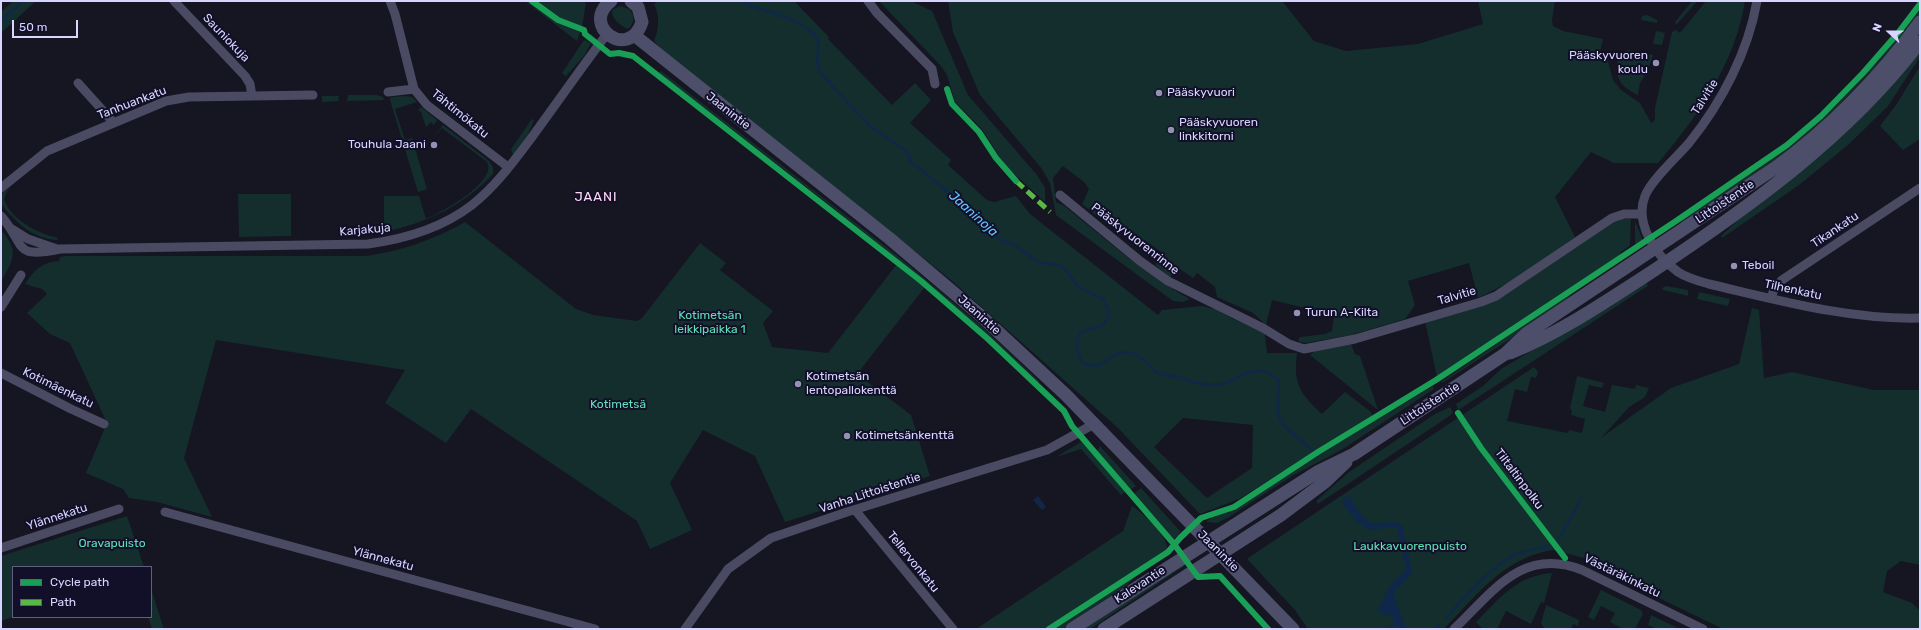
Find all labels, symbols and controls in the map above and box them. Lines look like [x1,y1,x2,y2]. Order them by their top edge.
street label: Sauniokuja [199,11,253,65]
scale bar [14,12,80,38]
north arrow [1869,12,1909,52]
text: 50 m [19,20,47,34]
text: N [1870,22,1885,34]
place label: Pääskyvuoren koulu [1569,49,1648,77]
marker: Pääskyvuoren koulu [1651,58,1661,68]
street label: Talvitie [1688,77,1722,117]
street label: Tanhuankatu [95,83,169,123]
place label: Pääskyvuori [1167,86,1235,100]
street label: Tähtimökatu [429,87,491,141]
marker: Pääskyvuori [1154,88,1164,98]
street label: Jaanintie [703,89,753,133]
place label: Pääskyvuoren linkkitorni [1179,116,1258,144]
marker: Pääskyvuoren linkkitorni [1166,125,1176,135]
place label: Touhula Jaani [348,138,426,152]
marker: Touhula Jaani [429,140,439,150]
street label: Littoistentie [1693,177,1757,227]
water label: Jaaninoja [945,188,1001,240]
district label: JAANI [574,189,618,205]
street label: Pääskyvuorenrinne [1088,200,1182,278]
street label: Tikankatu [1808,209,1862,251]
street label: Karjakuja [339,221,391,239]
place label: Teboil [1742,259,1774,273]
marker: Teboil [1729,261,1739,271]
street label: Tilhenkatu [1763,277,1823,303]
street label: Talvitie [1436,284,1478,308]
street label: Jaanintie [955,292,1003,338]
place label: Turun A-Kilta [1305,306,1378,320]
marker: Turun A-Kilta [1292,308,1302,318]
park label: Kotimetsän leikkipaikka 1 [674,309,746,337]
street label: Kotimäenkatu [20,365,96,411]
place label: Kotimetsän lentopallokenttä [806,370,897,398]
marker: Kotimetsän lentopallokenttä [793,379,803,389]
street label: Littoistentie [1398,379,1462,429]
park label: Kotimetsä [590,398,646,412]
place label: Kotimetsänkenttä [855,429,954,443]
marker: Kotimetsänkenttä [842,431,852,441]
street label: Tiltaltinpolku [1492,446,1546,512]
street label: Vanha Littoistentie [817,470,923,516]
street label: Ylännekatu [25,500,89,534]
street label: Jaanintie [1194,527,1242,575]
street label: Tellervonkatu [884,528,942,596]
park label: Oravapuisto [78,537,146,551]
park label: Laukkavuorenpuisto [1353,540,1467,554]
street label: Ylännekatu [351,544,415,574]
street label: Västäräkinkatu [1581,551,1663,601]
street label: Kalevantie [1112,563,1168,607]
legend [12,566,152,618]
text: Cycle path [50,575,109,589]
text: Path [50,595,76,609]

